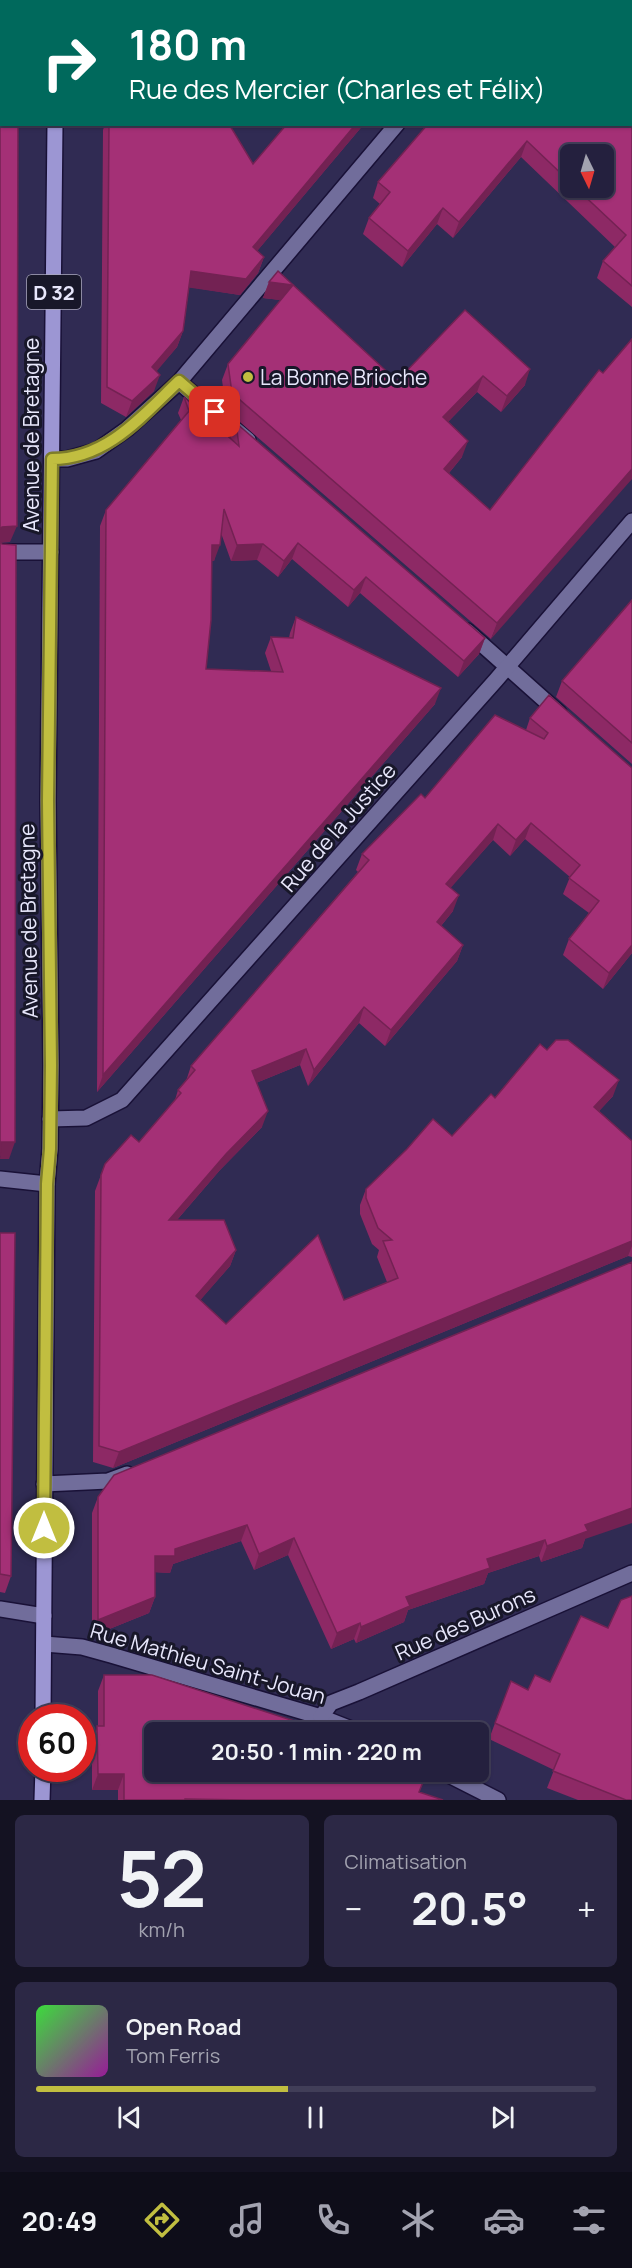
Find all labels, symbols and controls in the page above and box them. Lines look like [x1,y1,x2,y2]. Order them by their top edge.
text: 180 m [129,15,247,73]
icon: right [30,24,108,102]
text: Rue des Mercier (Charles et Félix) [129,70,546,107]
north arrow [560,144,614,198]
map controls [560,144,614,198]
road number: D 32 [27,275,81,309]
street label: Avenue de Bretagne [17,338,45,532]
place label: La Bonne Brioche [260,363,427,391]
marker: La Bonne Brioche [241,370,255,384]
pin [189,386,240,437]
icon: arrive [198,395,231,428]
street label: Rue de la Justice [274,757,402,897]
street label: Avenue de Bretagne [12,823,44,1019]
position arrow [12,1496,76,1560]
street label: Rue des Burons [390,1580,540,1666]
street label: Rue Mathieu Saint-Jouan [87,1616,329,1710]
speed limit sign: 60 [18,1704,96,1782]
text: 20:50 · 1 min · 220 m [211,1737,422,1767]
text: 52 [117,1824,207,1930]
text: Climatisation [345,1848,467,1875]
text: 20.5° [411,1877,528,1939]
text: − [345,1886,362,1931]
text: + [577,1886,596,1931]
text: km/h [138,1916,185,1943]
text: Open Road [126,2012,241,2042]
text: Tom Ferris [126,2042,220,2069]
icon: previous [113,2101,146,2134]
icon: pause [299,2101,332,2134]
icon: next [486,2101,519,2134]
icon: directions [141,2199,183,2241]
icon: music [226,2199,268,2241]
icon: phone [312,2199,354,2241]
icon: climate [397,2199,439,2241]
icon: car [483,2199,525,2241]
icon: filters [568,2199,610,2241]
text: 20:49 [22,2202,97,2239]

